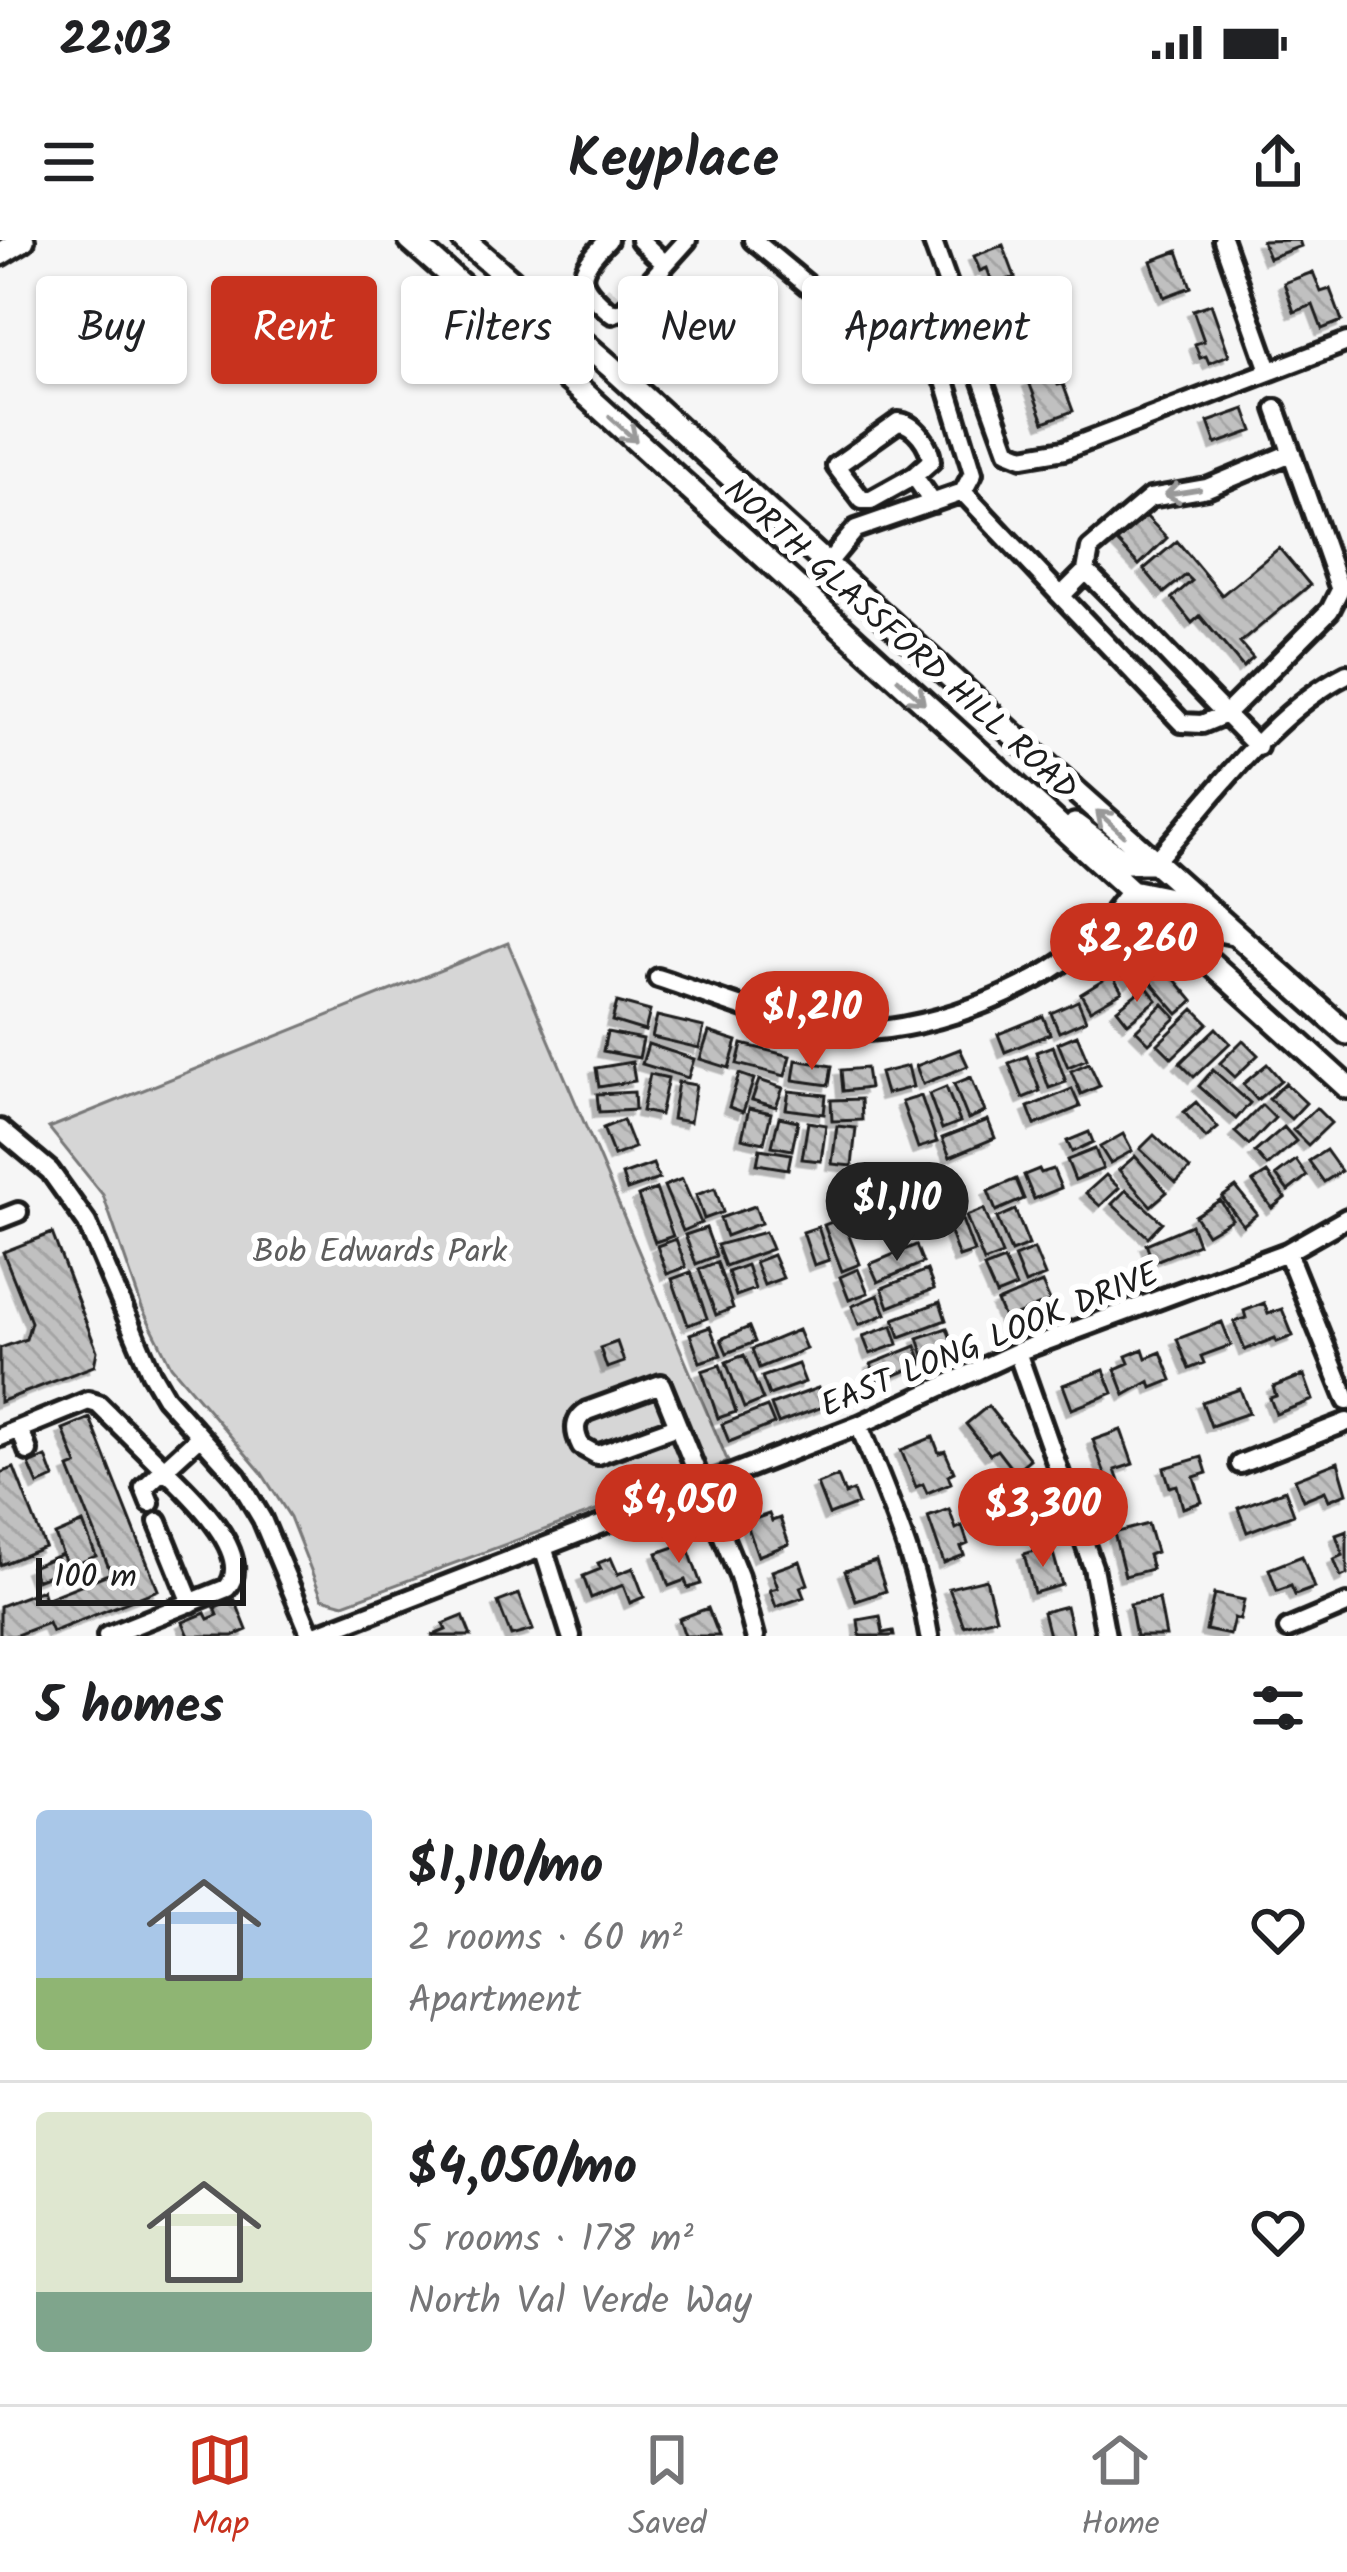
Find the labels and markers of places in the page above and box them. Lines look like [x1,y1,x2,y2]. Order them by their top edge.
pin: $2,260 [1039,903,1235,1005]
pin: $1,210 [714,971,910,1073]
pin: $1,110 [799,1162,995,1264]
pin: $4,050 [581,1464,777,1566]
pin: $3,300 [945,1468,1141,1570]

